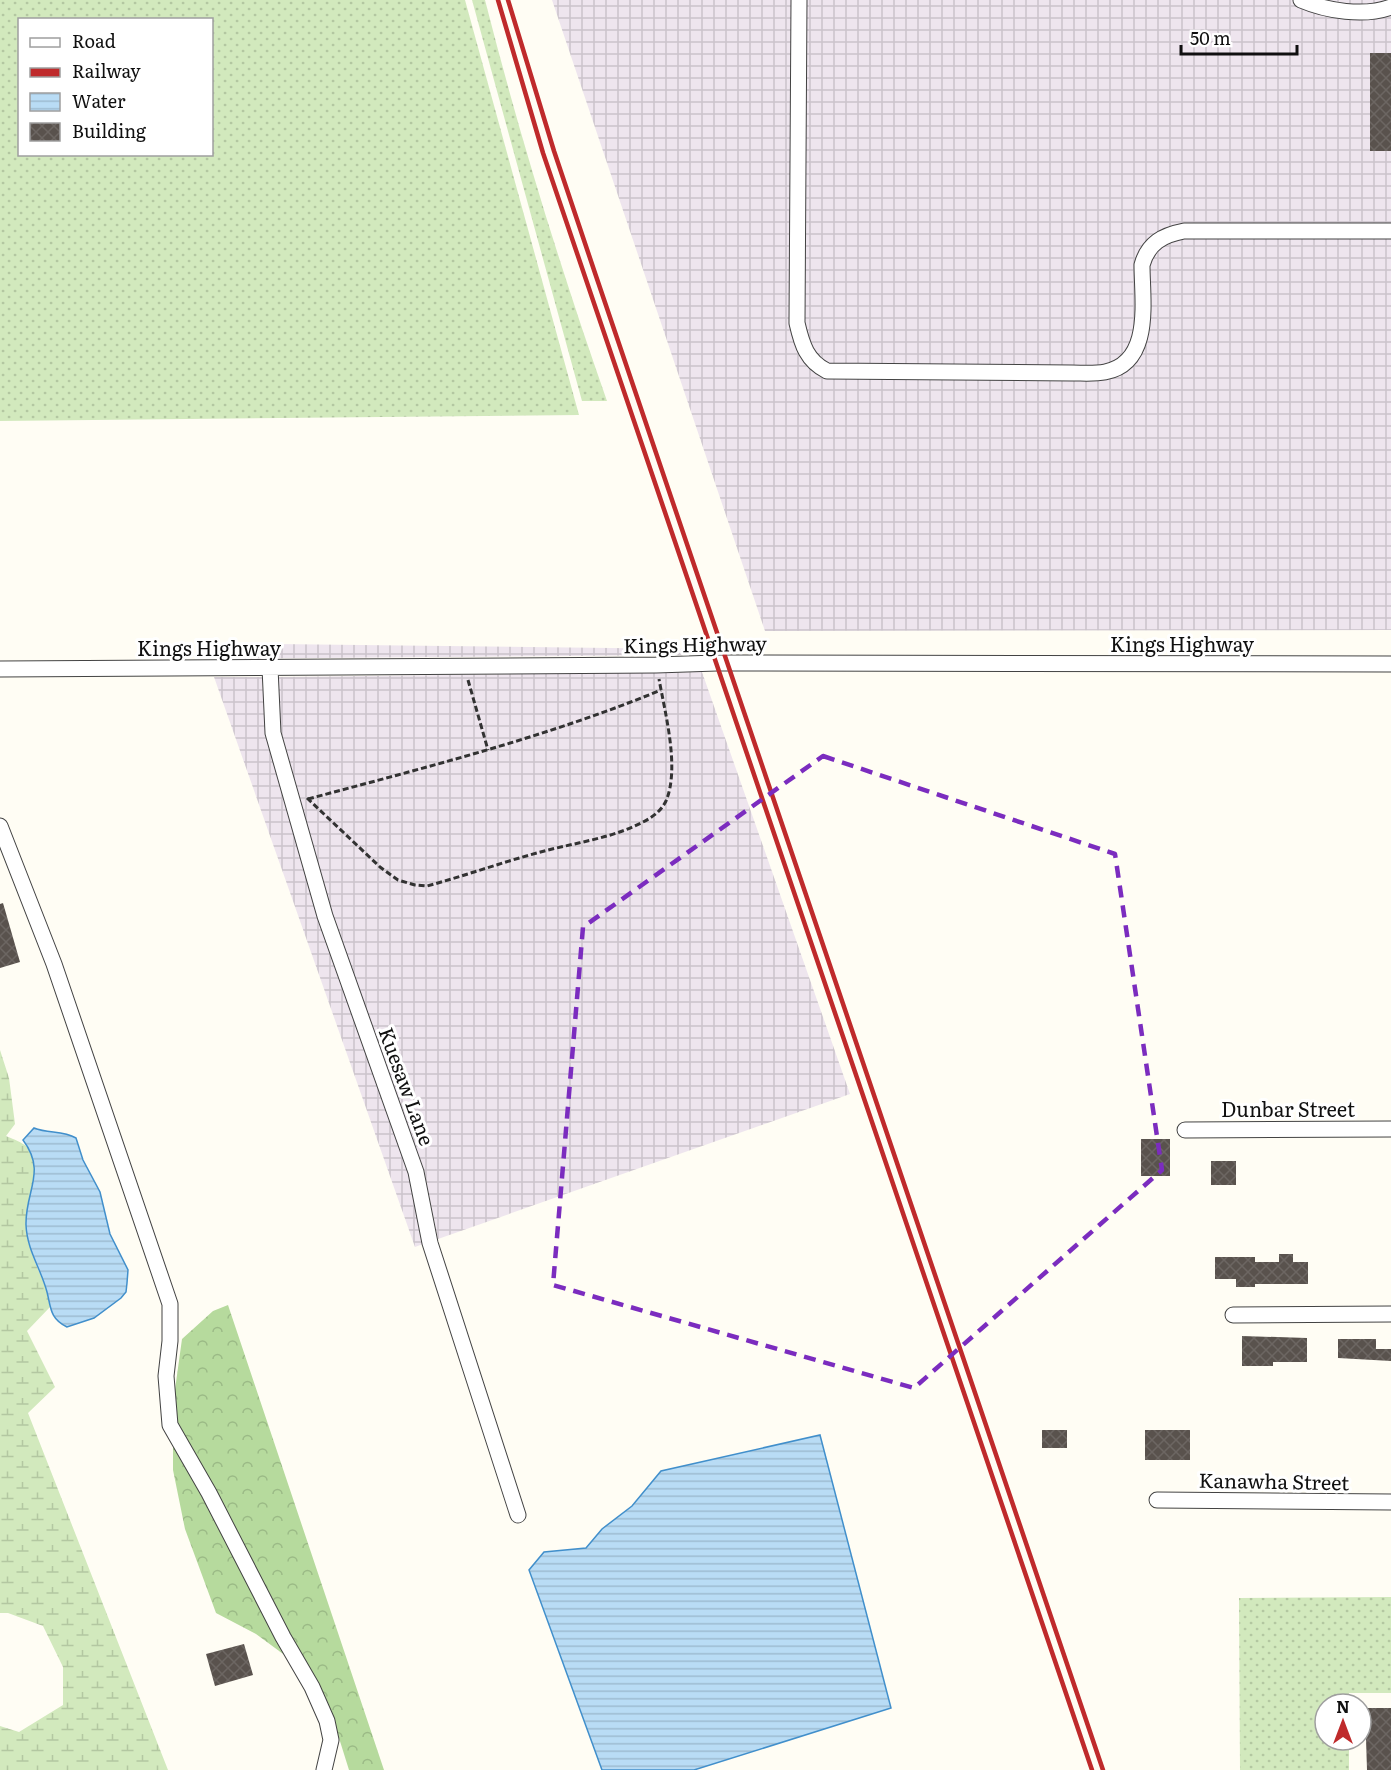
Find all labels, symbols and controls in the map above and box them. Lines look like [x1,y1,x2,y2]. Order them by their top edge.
legend [18,18,213,156]
scale bar [1181,18,1296,56]
text: 50 m [1190,24,1231,51]
text: Road [72,27,116,54]
text: Railway [72,57,141,84]
text: Water [72,87,126,114]
text: Building [72,117,147,144]
street label: Kings Highway [623,627,768,659]
street label: Kings Highway [1110,628,1254,658]
street label: Kings Highway [137,632,281,662]
street label: Kuesaw Lane [373,1023,443,1149]
street label: Dunbar Street [1221,1093,1355,1123]
street label: Kanawha Street [1198,1464,1350,1496]
north arrow [1313,1692,1373,1752]
text: N [1336,1694,1350,1718]

